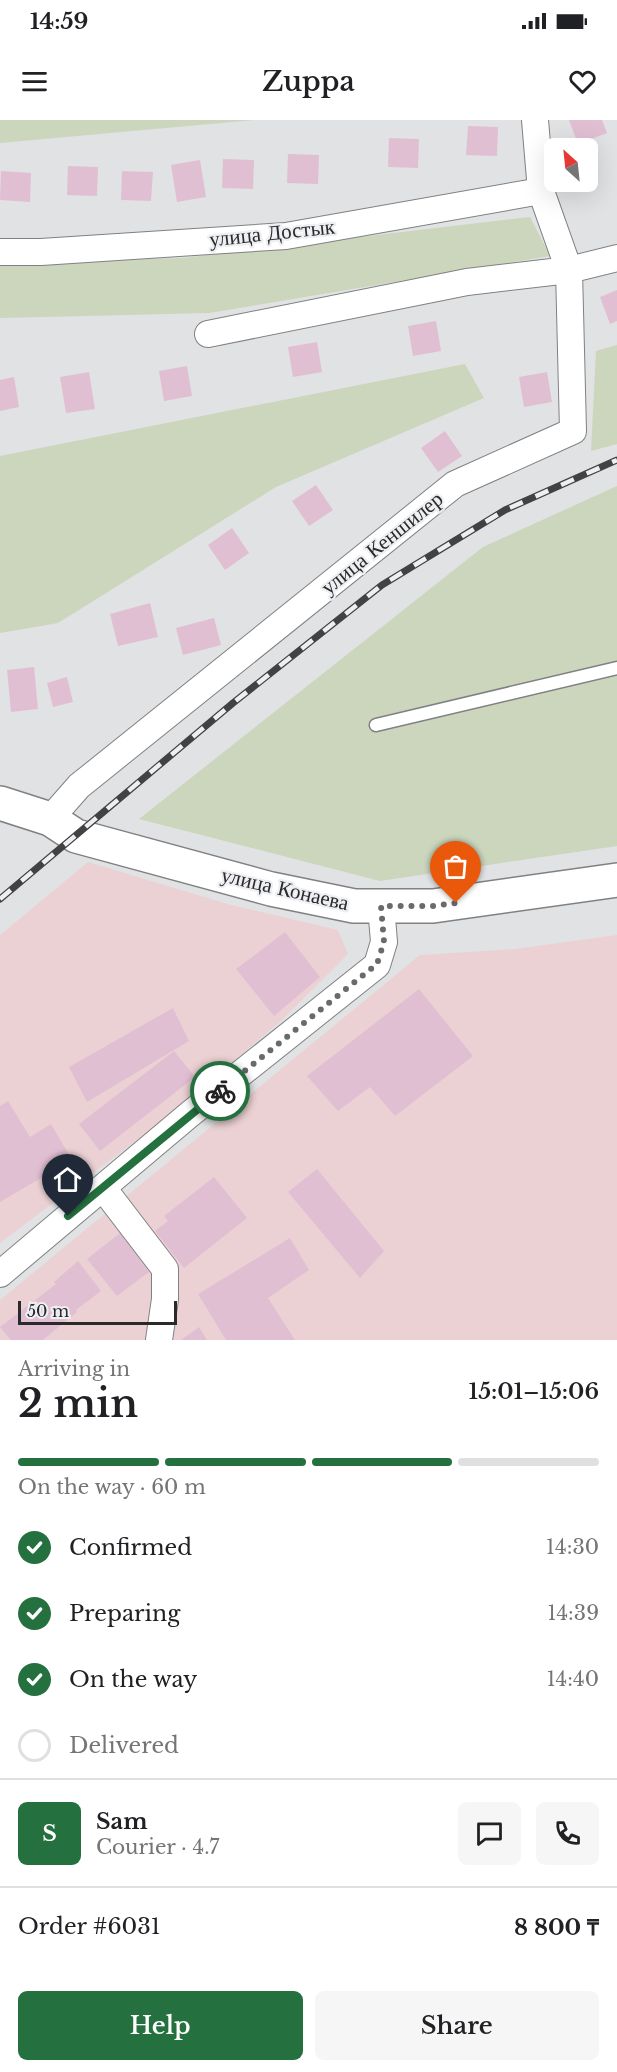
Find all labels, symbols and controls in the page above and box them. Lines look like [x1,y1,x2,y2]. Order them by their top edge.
text: 14:59 [30,8,88,35]
icon: menu [18,65,51,98]
text: Zuppa [262,65,355,98]
icon: heart [566,65,599,98]
north arrow [544,138,598,192]
map controls [544,138,598,192]
street label: улица Достык [208,213,337,253]
street label: улица Кеншилер [316,486,448,600]
pin [430,841,481,903]
icon: bag [439,850,472,883]
street label: улица Конаева [219,862,352,916]
courier [190,1061,250,1121]
icon: bike [204,1075,237,1108]
pin [42,1154,93,1216]
icon: home [51,1163,84,1196]
scale bar [18,1298,177,1326]
text: 50 m [27,1301,69,1321]
text: Arriving in [18,1357,130,1381]
text: 15:01–15:06 [468,1378,599,1405]
text: 2 min [18,1379,138,1428]
text: On the way · 60 m [18,1475,206,1499]
icon: check [18,1531,51,1564]
text: Confirmed [69,1534,192,1561]
text: 14:30 [546,1535,599,1559]
icon: check [18,1597,51,1630]
text: Preparing [69,1600,180,1627]
text: 14:39 [548,1601,599,1625]
icon: check [18,1663,51,1696]
text: On the way [69,1666,197,1693]
text: 14:40 [547,1667,599,1691]
text: Delivered [69,1732,179,1759]
button: chat [458,1802,521,1865]
button: phone [536,1802,599,1865]
text: Sam [96,1808,148,1835]
text: S [42,1820,57,1847]
text: Courier · 4.7 [96,1835,219,1859]
text: Order #6031 [18,1913,161,1940]
text: 8 800 ₸ [514,1914,599,1941]
button: Help [18,1991,303,2060]
button: Share [315,1991,599,2060]

